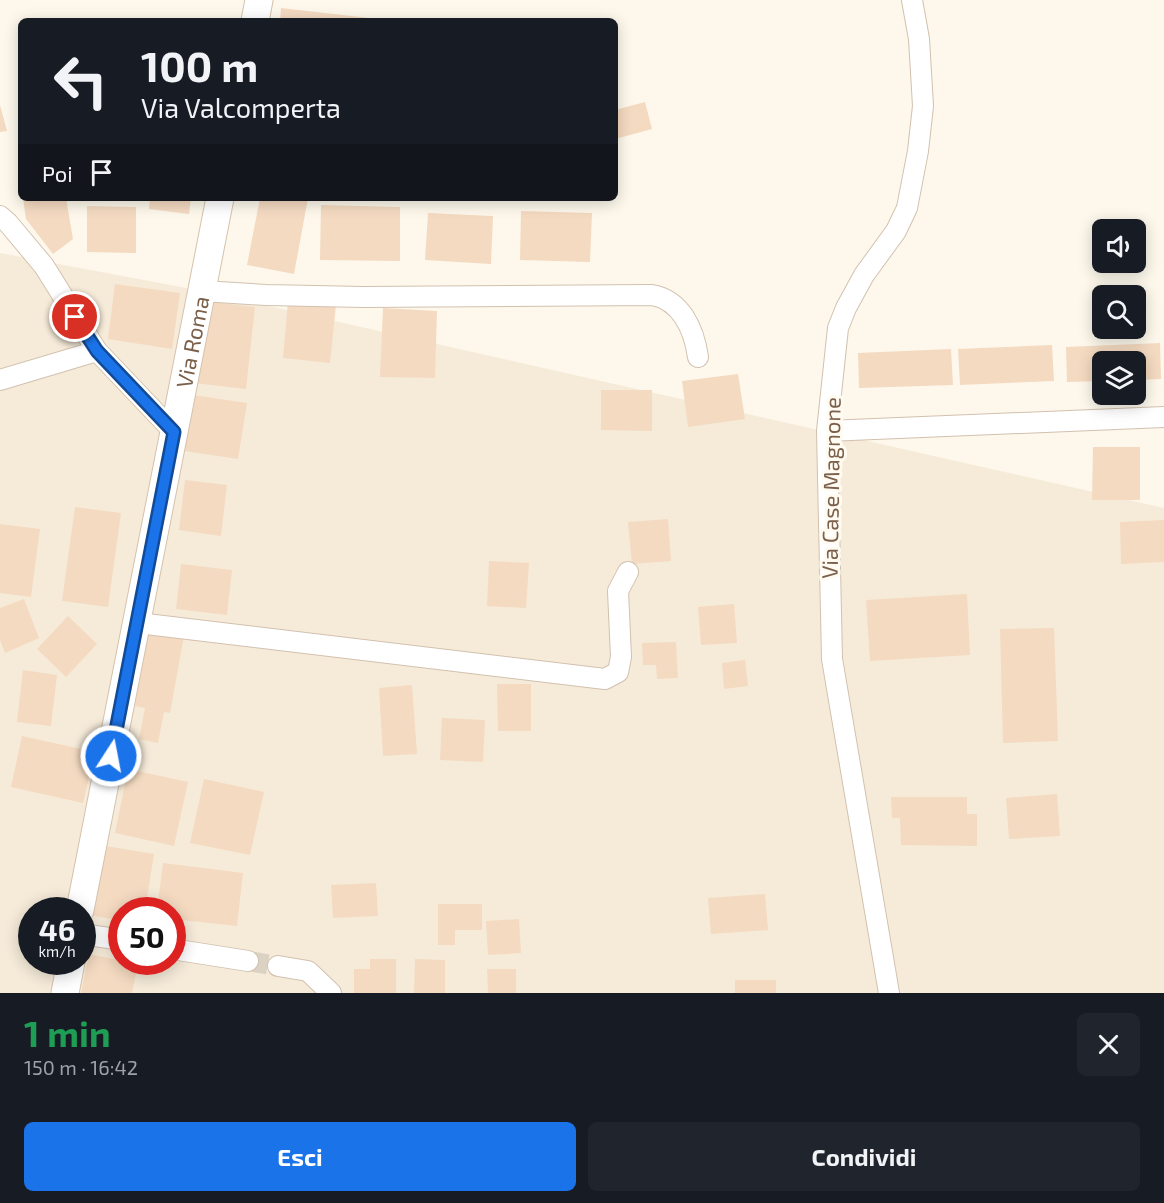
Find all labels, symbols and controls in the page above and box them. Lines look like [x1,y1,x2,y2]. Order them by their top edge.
text: 100 m [141,40,258,90]
icon: left [42,42,120,120]
text: Via Valcomperta [141,91,341,123]
icon: arrive [85,156,118,189]
text: Poi [42,160,73,186]
map controls [1092,219,1146,405]
button: sound [1092,219,1146,273]
button: search [1092,285,1146,339]
pin [49,291,100,342]
street label: Via Roma [170,294,213,390]
icon: arrive [58,300,91,333]
button: layers [1092,351,1146,405]
street label: Via Case Magnone [815,397,845,579]
position arrow [79,724,143,788]
speed limit sign: 50 [108,897,186,975]
text: 46 [39,911,75,947]
text: km/h [38,942,76,960]
text: 1 min [24,1011,111,1054]
button: close [1077,1013,1140,1076]
text: 150 m · 16:42 [24,1055,138,1079]
button: Esci [24,1122,576,1191]
button: Condividi [588,1122,1140,1191]

